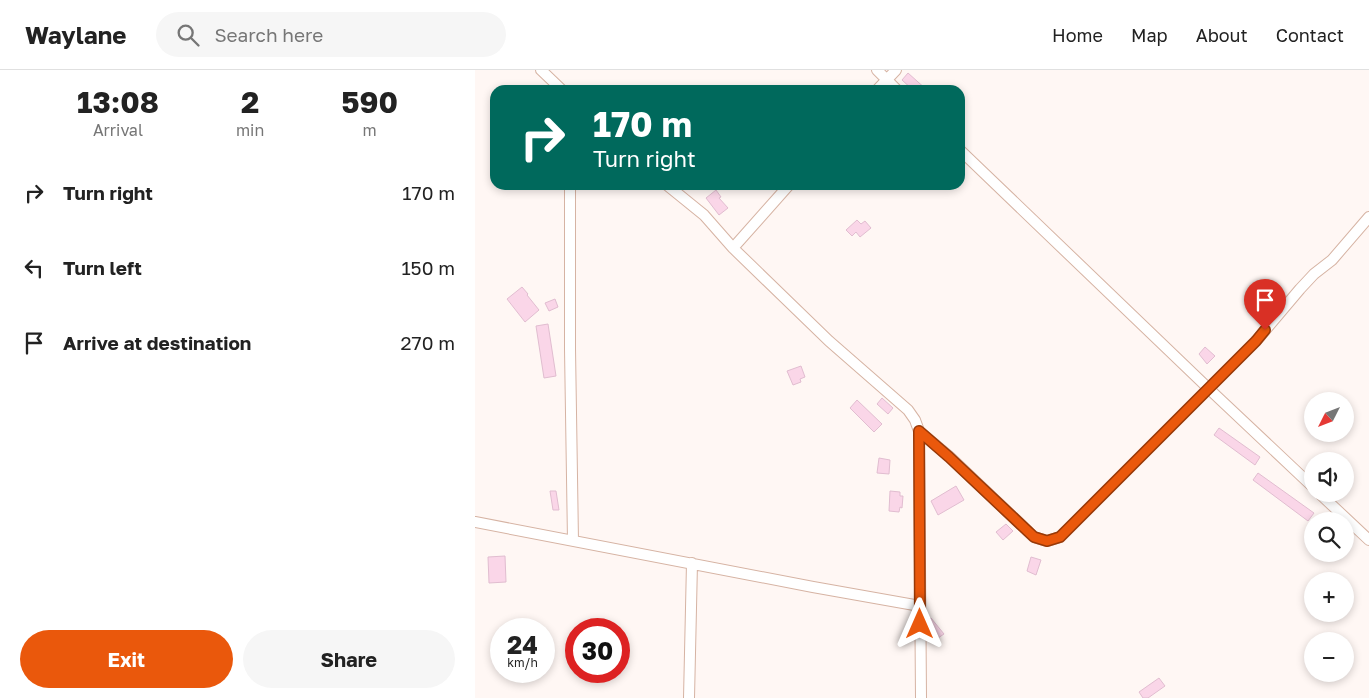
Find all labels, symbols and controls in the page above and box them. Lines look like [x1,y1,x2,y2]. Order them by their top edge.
search box [156,12,506,57]
text: Waylane [25,20,126,49]
icon: search [174,21,202,49]
text: Search here [214,23,323,46]
text: Home [1052,24,1103,46]
text: Map [1131,24,1168,46]
text: About [1196,24,1248,46]
text: Contact [1276,24,1344,46]
text: 13:08 [77,84,159,120]
text: 2 [241,84,259,120]
text: 590 [341,84,398,120]
text: 170 m [593,103,692,145]
icon: right [510,105,575,170]
text: Arrival [93,120,143,140]
text: min [236,120,264,140]
text: m [363,120,377,140]
text: Turn right [593,145,696,172]
icon: right [20,179,48,207]
text: Turn right [63,181,153,204]
text: 170 m [402,181,455,204]
icon: left [20,254,48,282]
text: Turn left [63,256,142,279]
text: 150 m [401,256,455,279]
pin [1244,279,1286,330]
icon: arrive [1251,286,1279,314]
icon: arrive [20,329,48,357]
text: Arrive at destination [63,331,251,354]
text: 270 m [401,331,455,354]
north arrow [1304,392,1354,442]
map controls [1304,392,1354,682]
button: sound [1304,452,1354,502]
button: search [1304,512,1354,562]
button: + [1304,572,1354,622]
position arrow [893,597,945,649]
speed limit sign: 30 [565,618,630,683]
text: 24 [507,629,538,660]
button: Exit [20,630,233,688]
button: Share [243,630,455,688]
button: − [1304,632,1354,682]
text: km/h [507,655,538,670]

